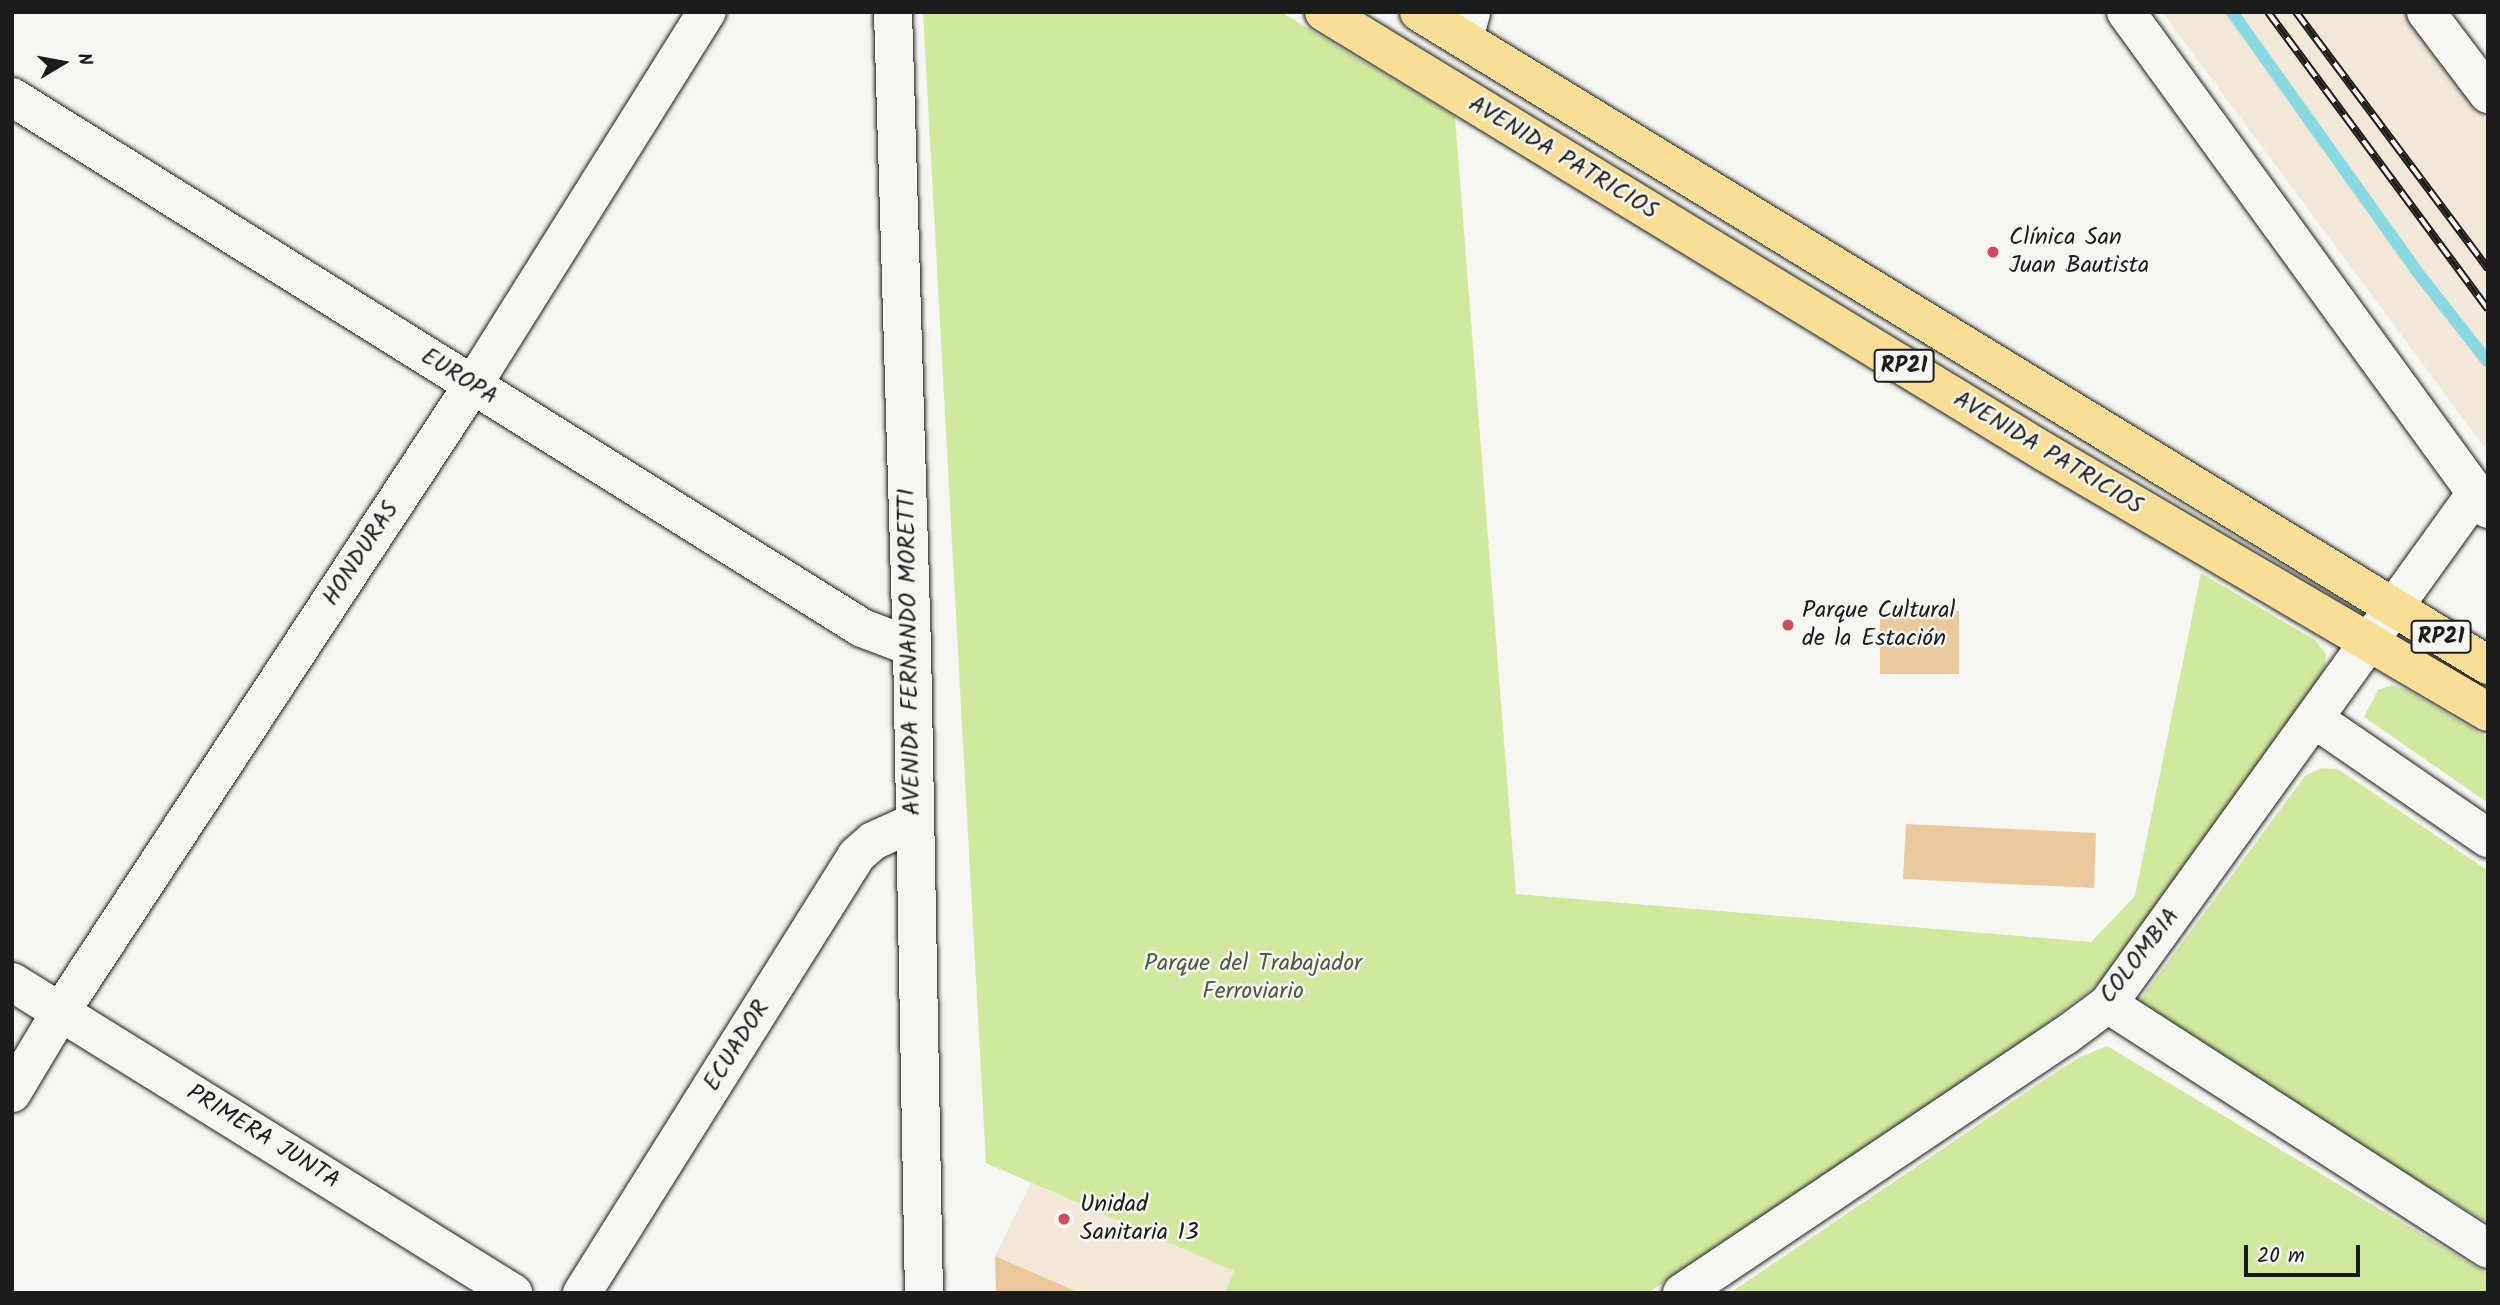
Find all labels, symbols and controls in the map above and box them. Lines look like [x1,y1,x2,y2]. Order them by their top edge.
north arrow [28,28,98,98]
text: N [68,51,99,68]
street label: AVENIDA PATRICIOS [1463,90,1663,226]
place label: Clínica San Juan Bautista [2009,224,2149,280]
marker: Clínica San Juan Bautista [1983,242,2003,262]
street label: EUROPA [415,342,503,412]
road number: RP21 [1872,346,1936,386]
street label: AVENIDA PATRICIOS [1948,385,2148,521]
street label: AVENIDA FERNANDO MORETTI [893,488,927,816]
street label: HONDURAS [317,497,405,611]
place label: Parque Cultural de la Estación [1802,597,1955,653]
marker: Parque Cultural de la Estación [1780,617,1796,633]
road number: RP21 [2410,618,2472,656]
street label: COLOMBIA [2094,903,2186,1009]
park label: Parque del Trabajador Ferroviario [1144,950,1362,1006]
street label: ECUADOR [698,995,776,1097]
street label: PRIMERA JUNTA [181,1078,345,1196]
place label: Unidad Sanitaria 13 [1080,1191,1199,1247]
marker: Unidad Sanitaria 13 [1054,1209,1074,1229]
scale bar [2248,1232,2364,1276]
text: 20 m [2257,1240,2305,1273]

